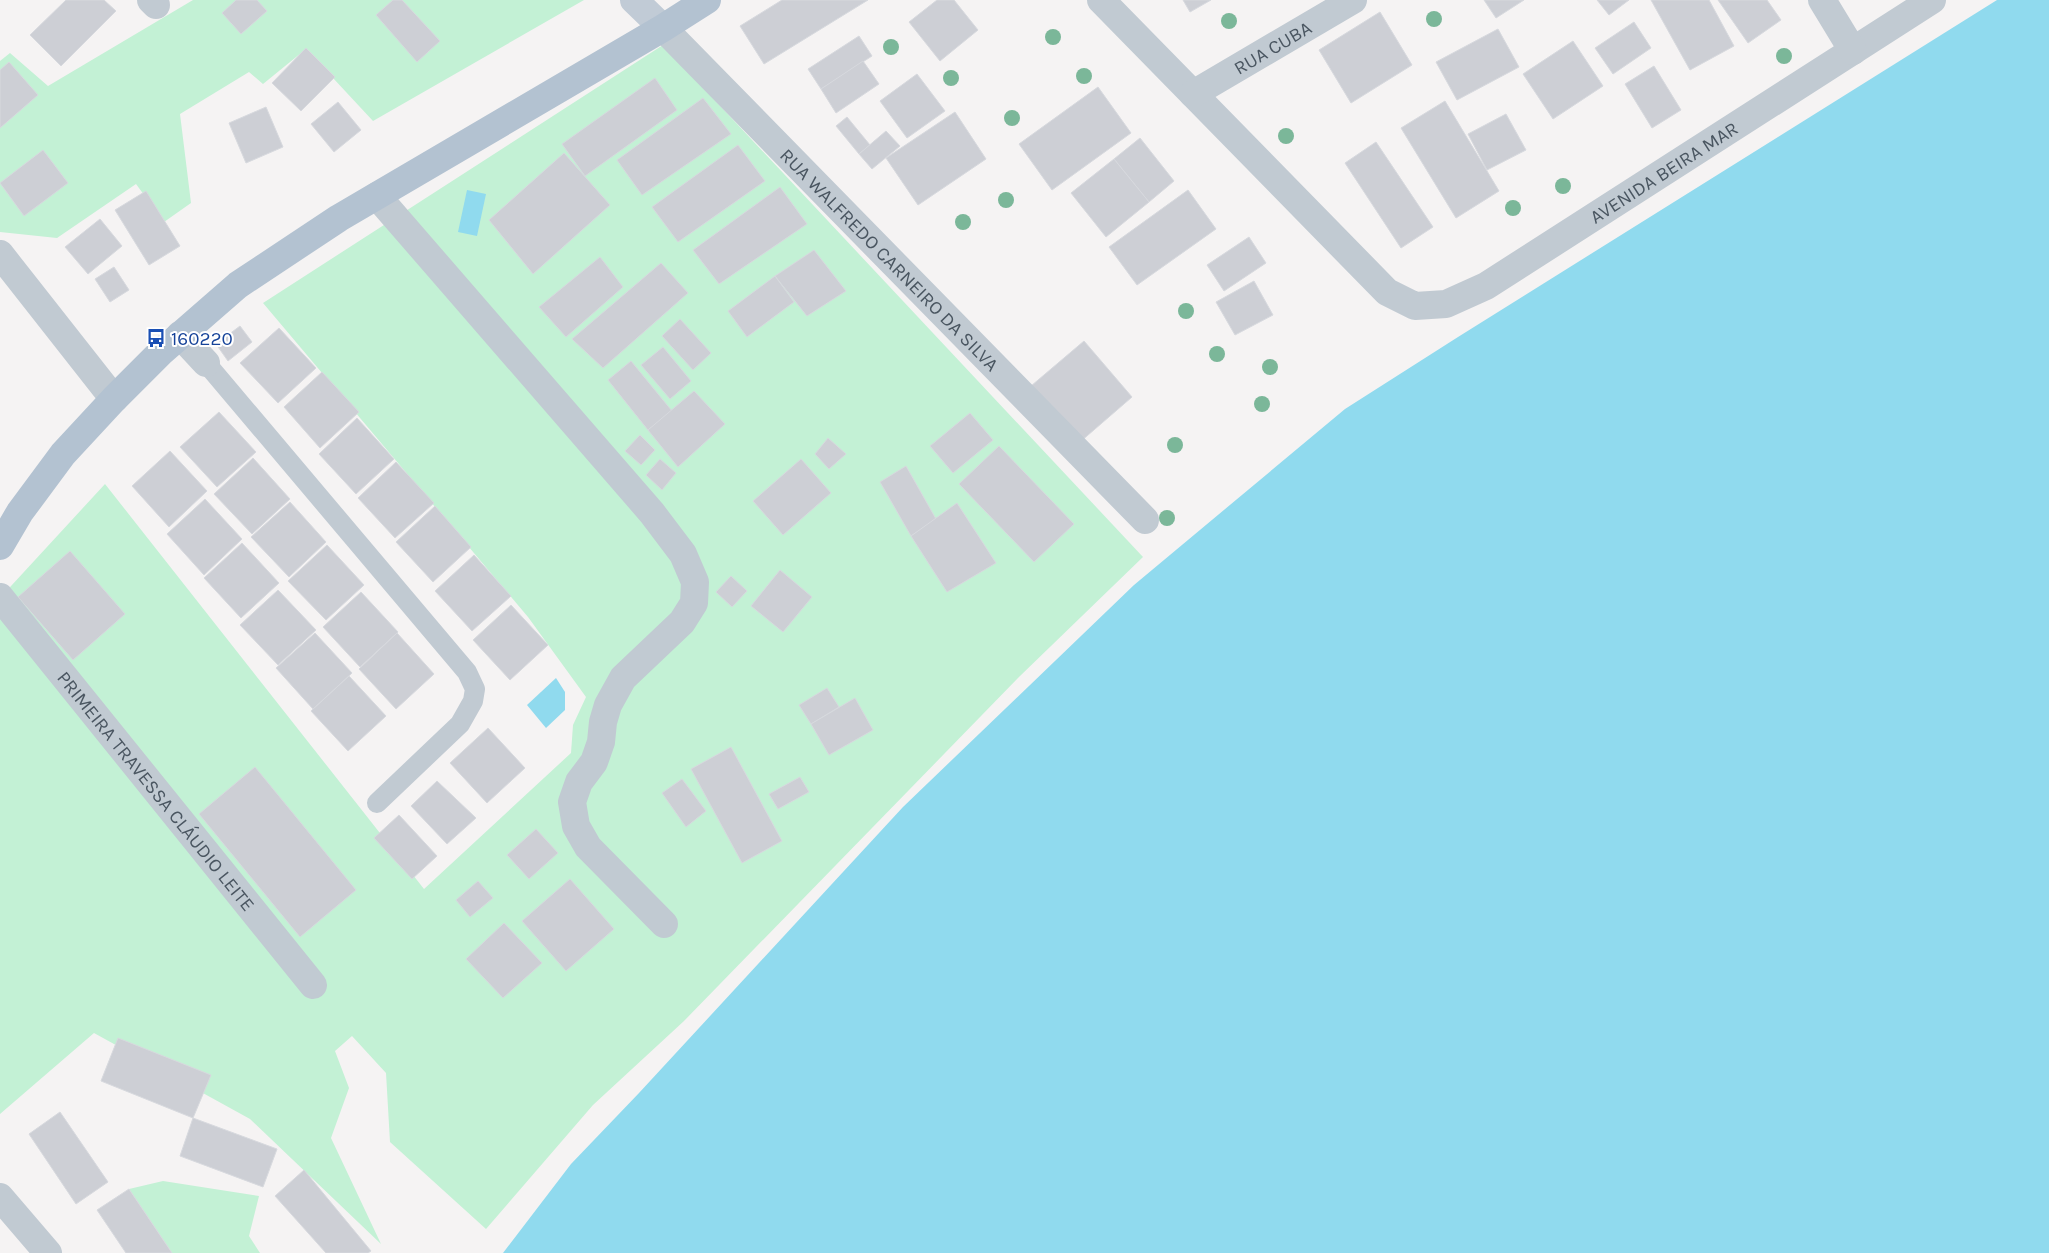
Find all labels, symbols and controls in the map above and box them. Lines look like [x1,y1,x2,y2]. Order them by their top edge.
street label: RUA CUBA [1230,17,1316,80]
street label: AVENIDA BEIRA MAR [1586,117,1742,229]
street label: RUA WALFREDO CARNEIRO DA SILVA [775,144,1003,376]
bus stop icon: 160220 [145,327,167,349]
place label: 160220 [171,328,233,350]
street label: PRIMEIRA TRAVESSA CLÁUDIO LEITE [52,667,259,916]

